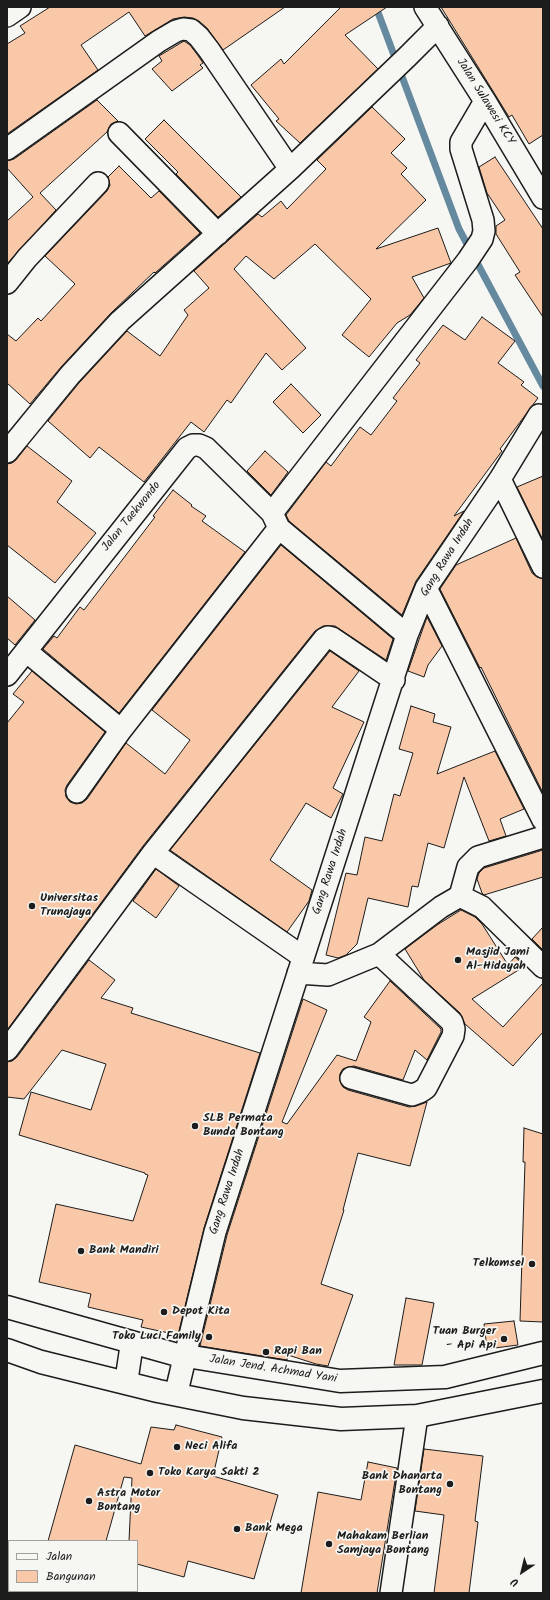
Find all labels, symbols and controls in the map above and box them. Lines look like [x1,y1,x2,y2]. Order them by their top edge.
street label: Jalan Sulawesi KCY [453,56,517,148]
street label: Jalan Taekwondo [100,479,164,555]
street label: Gang Rawa Indah [418,516,478,600]
street label: Gang Rawa Indah [310,827,352,917]
place label: Universitas Trunajaya [40,892,98,920]
marker: Universitas Trunajaya [27,901,37,911]
place label: Masjid Jami Al-Hidayah [466,946,529,974]
marker: Masjid Jami Al-Hidayah [453,955,463,965]
place label: SLB Permata Bunda Bontang [203,1112,284,1140]
marker: SLB Permata Bunda Bontang [190,1121,200,1131]
street label: Gang Rawa Indah [207,1147,249,1237]
place label: Bank Mandiri [89,1244,159,1258]
marker: Bank Mandiri [76,1246,86,1256]
place label: Telkomsel [473,1257,524,1271]
marker: Telkomsel [527,1259,537,1269]
place label: Depot Kita [172,1305,230,1319]
marker: Depot Kita [159,1307,169,1317]
place label: Tuan Burger - Api Api [433,1325,496,1353]
place label: Toko Luci Family [112,1330,201,1344]
marker: Toko Luci Family [204,1332,214,1342]
marker: Tuan Burger - Api Api [499,1334,509,1344]
place label: Rapi Ban [274,1345,322,1359]
marker: Rapi Ban [261,1347,271,1357]
street label: Jalan Jend. Achmad Yani [208,1353,338,1387]
place label: Neci Alifa [185,1440,237,1454]
marker: Neci Alifa [172,1442,182,1452]
place label: Toko Karya Sakti 2 [158,1466,259,1480]
marker: Toko Karya Sakti 2 [145,1468,155,1478]
place label: Bank Dhanarta Bontang [362,1470,442,1498]
marker: Bank Dhanarta Bontang [445,1479,455,1489]
place label: Astra Motor Bontang [97,1487,160,1515]
marker: Astra Motor Bontang [84,1496,94,1506]
place label: Bank Mega [245,1522,303,1536]
marker: Bank Mega [232,1524,242,1534]
place label: Mahakam Berlian Samjaya Bontang [337,1530,429,1558]
marker: Mahakam Berlian Samjaya Bontang [324,1539,334,1549]
legend [8,1540,138,1592]
text: Jalan [46,1547,72,1566]
north arrow [502,1552,542,1592]
text: Bangunan [46,1567,96,1586]
text: U [507,1573,523,1591]

